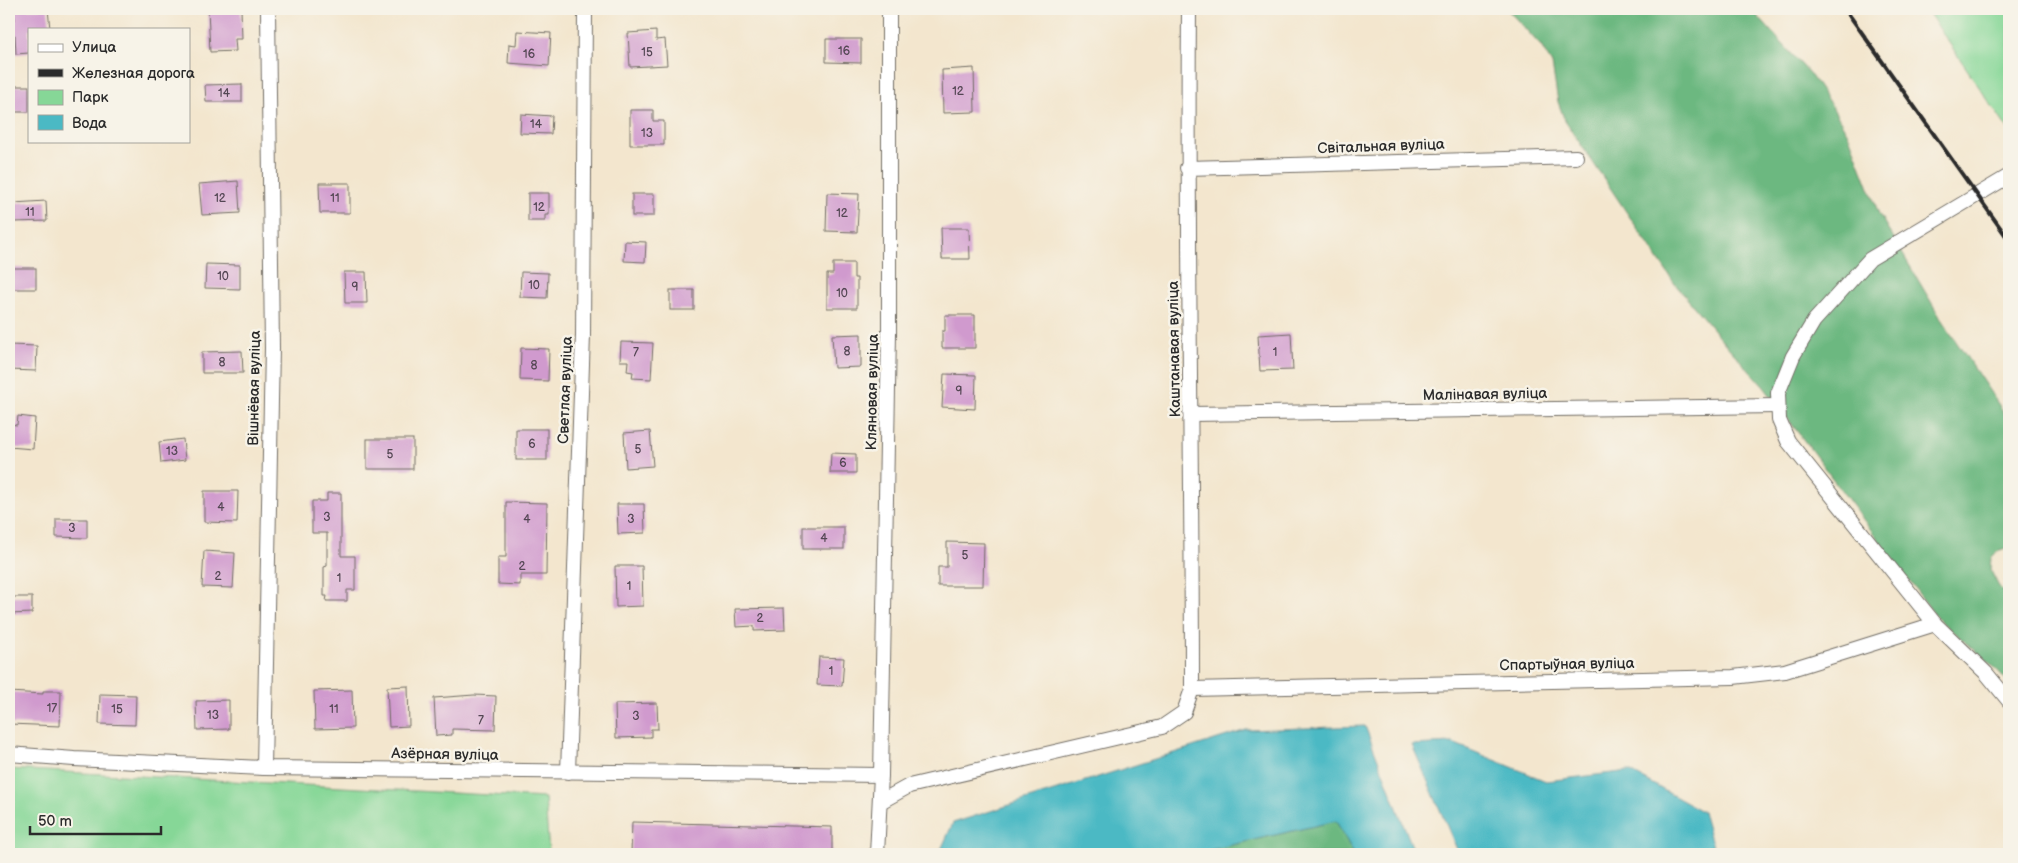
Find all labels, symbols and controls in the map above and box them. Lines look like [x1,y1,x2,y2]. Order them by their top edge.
legend [28,28,190,142]
text: Улица [72,38,117,57]
house number: 16 [838,44,850,59]
house number: 15 [641,45,653,60]
house number: 16 [523,47,535,62]
text: Железная дорога [72,64,195,83]
house number: 12 [952,84,964,99]
house number: 14 [218,86,231,101]
text: Парк [72,88,109,107]
text: Вода [72,114,107,133]
house number: 14 [530,117,543,132]
house number: 13 [641,126,653,141]
street label: Світальная вуліца [1317,135,1445,158]
house number: 12 [214,191,226,206]
house number: 11 [330,191,340,206]
house number: 12 [533,200,545,215]
house number: 11 [25,205,35,220]
house number: 12 [836,206,848,221]
house number: 10 [217,269,229,284]
house number: 10 [528,278,540,293]
house number: 9 [352,280,359,295]
street label: Каштанавая вуліца [1164,280,1185,418]
house number: 10 [836,286,848,301]
street label: Вішнёвая вуліца [244,330,265,446]
street label: Кляновая вуліца [862,333,883,450]
street label: Светлая вуліца [554,336,577,444]
house number: 8 [844,344,851,359]
house number: 7 [633,345,639,360]
house number: 1 [1273,345,1277,360]
house number: 8 [219,355,226,370]
house number: 8 [531,358,538,373]
house number: 9 [956,384,963,399]
street label: Малінавая вуліца [1422,384,1548,405]
house number: 6 [528,437,536,452]
house number: 5 [635,442,642,457]
house number: 13 [166,444,178,459]
house number: 5 [387,447,394,462]
house number: 6 [839,456,847,471]
house number: 4 [217,500,225,515]
house number: 3 [323,510,331,525]
house number: 4 [523,512,531,527]
house number: 3 [627,512,635,527]
house number: 3 [68,521,76,536]
house number: 4 [820,531,828,546]
house number: 5 [962,548,969,563]
house number: 2 [518,559,526,574]
house number: 2 [214,569,222,584]
house number: 1 [337,571,341,586]
house number: 1 [627,579,631,594]
house number: 2 [756,611,764,626]
street label: Спартыўная вуліца [1499,654,1635,675]
house number: 1 [829,664,833,679]
house number: 17 [47,701,57,716]
house number: 15 [111,702,123,717]
house number: 11 [329,702,339,717]
house number: 13 [207,708,219,723]
house number: 3 [632,709,640,724]
house number: 7 [478,713,484,728]
street label: Азёрная вуліца [390,744,499,765]
scale bar [30,803,161,835]
text: 50 m [38,812,72,831]

